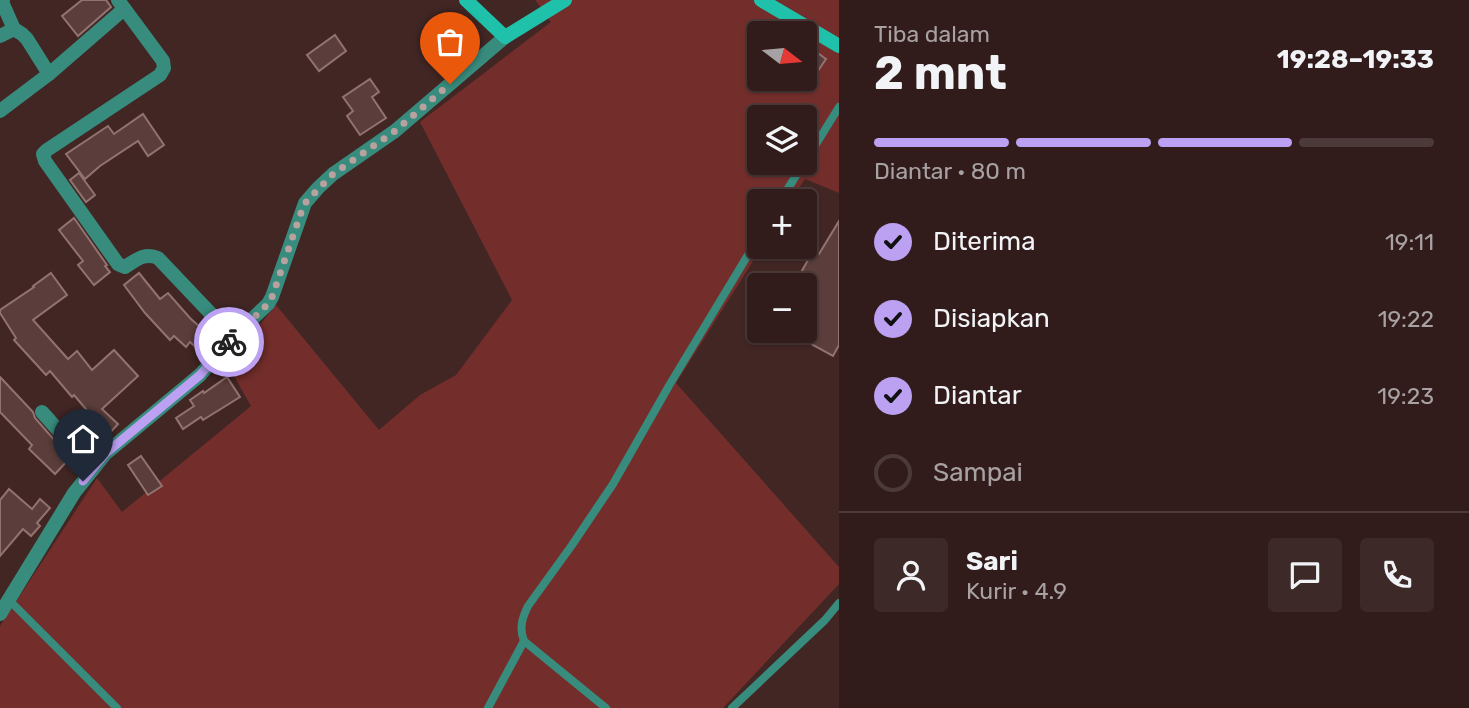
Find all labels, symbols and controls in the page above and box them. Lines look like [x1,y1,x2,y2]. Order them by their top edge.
pin [420,12.0,480,84]
text: Tiba dalam [874,20,990,48]
north arrow [747,21,817,91]
map controls [747,21,817,343]
icon: bag [431,23,469,61]
text: 19:28–19:33 [1277,44,1434,75]
text: 2 mnt [874,46,1007,101]
button: layers [747,105,817,175]
text: Diantar · 80 m [874,157,1026,185]
button: + [747,189,817,259]
icon: check [874,223,912,261]
text: Diterima [933,226,1036,257]
text: 19:11 [1385,228,1434,256]
button: − [747,273,817,343]
icon: check [874,300,912,338]
text: Disiapkan [933,303,1050,334]
text: 19:22 [1378,305,1434,333]
courier [194,307,264,377]
icon: bike [210,323,248,361]
icon: check [874,377,912,415]
text: Diantar [933,380,1022,411]
text: 19:23 [1377,382,1434,410]
pin [53,409,113,481]
icon: home [64,420,102,458]
text: Sampai [933,457,1023,488]
button: person [874,538,948,612]
button: chat [1268,538,1342,612]
button: phone [1360,538,1434,612]
text: Sari [966,546,1018,577]
text: Kurir · 4.9 [966,577,1067,605]

